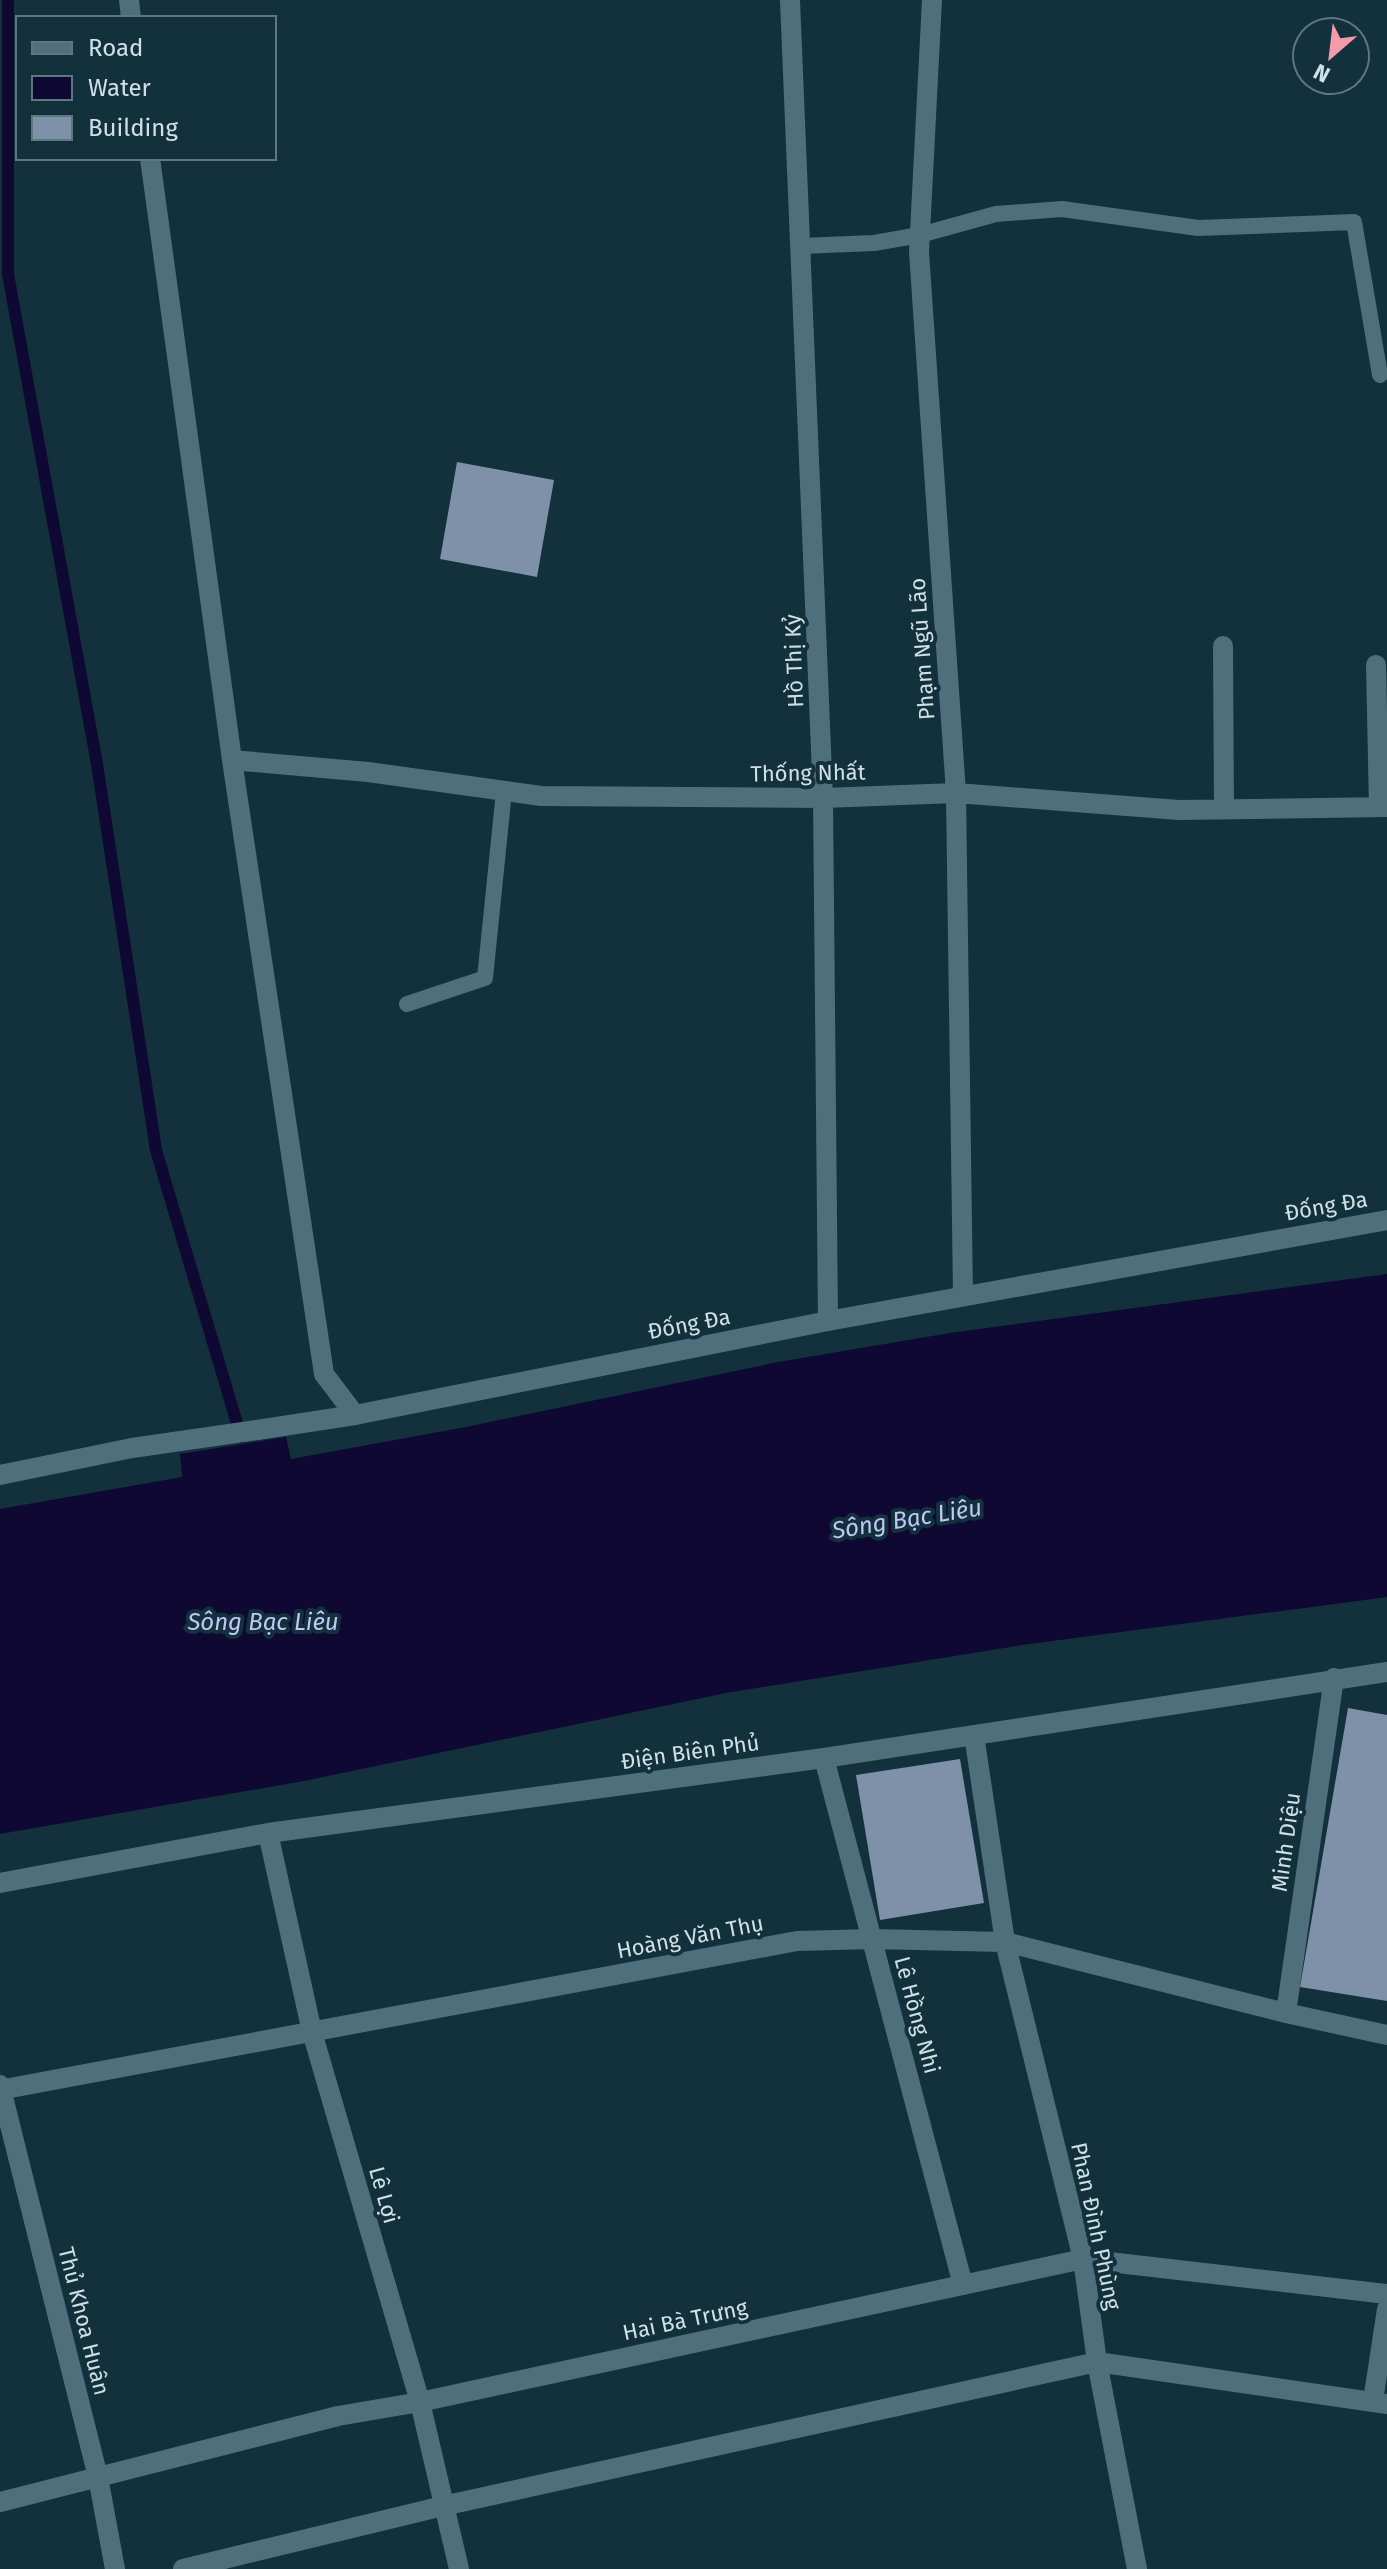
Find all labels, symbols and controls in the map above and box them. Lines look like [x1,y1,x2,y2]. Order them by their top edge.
legend [16,16,276,160]
north arrow [1291,16,1371,96]
text: Road [88,34,143,62]
text: N [1309,58,1335,89]
text: Water [88,74,152,102]
text: Building [88,114,178,142]
street label: Phạm Ngũ Lão [904,577,940,721]
street label: Hồ Thị Kỷ [779,614,809,708]
street label: Thống Nhất [750,758,866,788]
street label: Đống Đa [1282,1185,1370,1227]
street label: Đống Đa [645,1303,733,1345]
water label: Sông Bạc Liêu [829,1493,984,1545]
water label: Sông Bạc Liêu [186,1608,339,1636]
street label: Điện Biên Phủ [619,1729,761,1775]
street label: Minh Diệu [1266,1791,1306,1893]
street label: Hoàng Văn Thụ [614,1910,766,1964]
street label: Lê Hồng Nhi [888,1953,946,2077]
street label: Phan Đình Phùng [1065,2140,1127,2313]
street label: Lê Lợi [363,2163,405,2227]
street label: Thủ Khoa Huân [53,2244,115,2398]
street label: Hai Bà Trưng [620,2293,750,2346]

